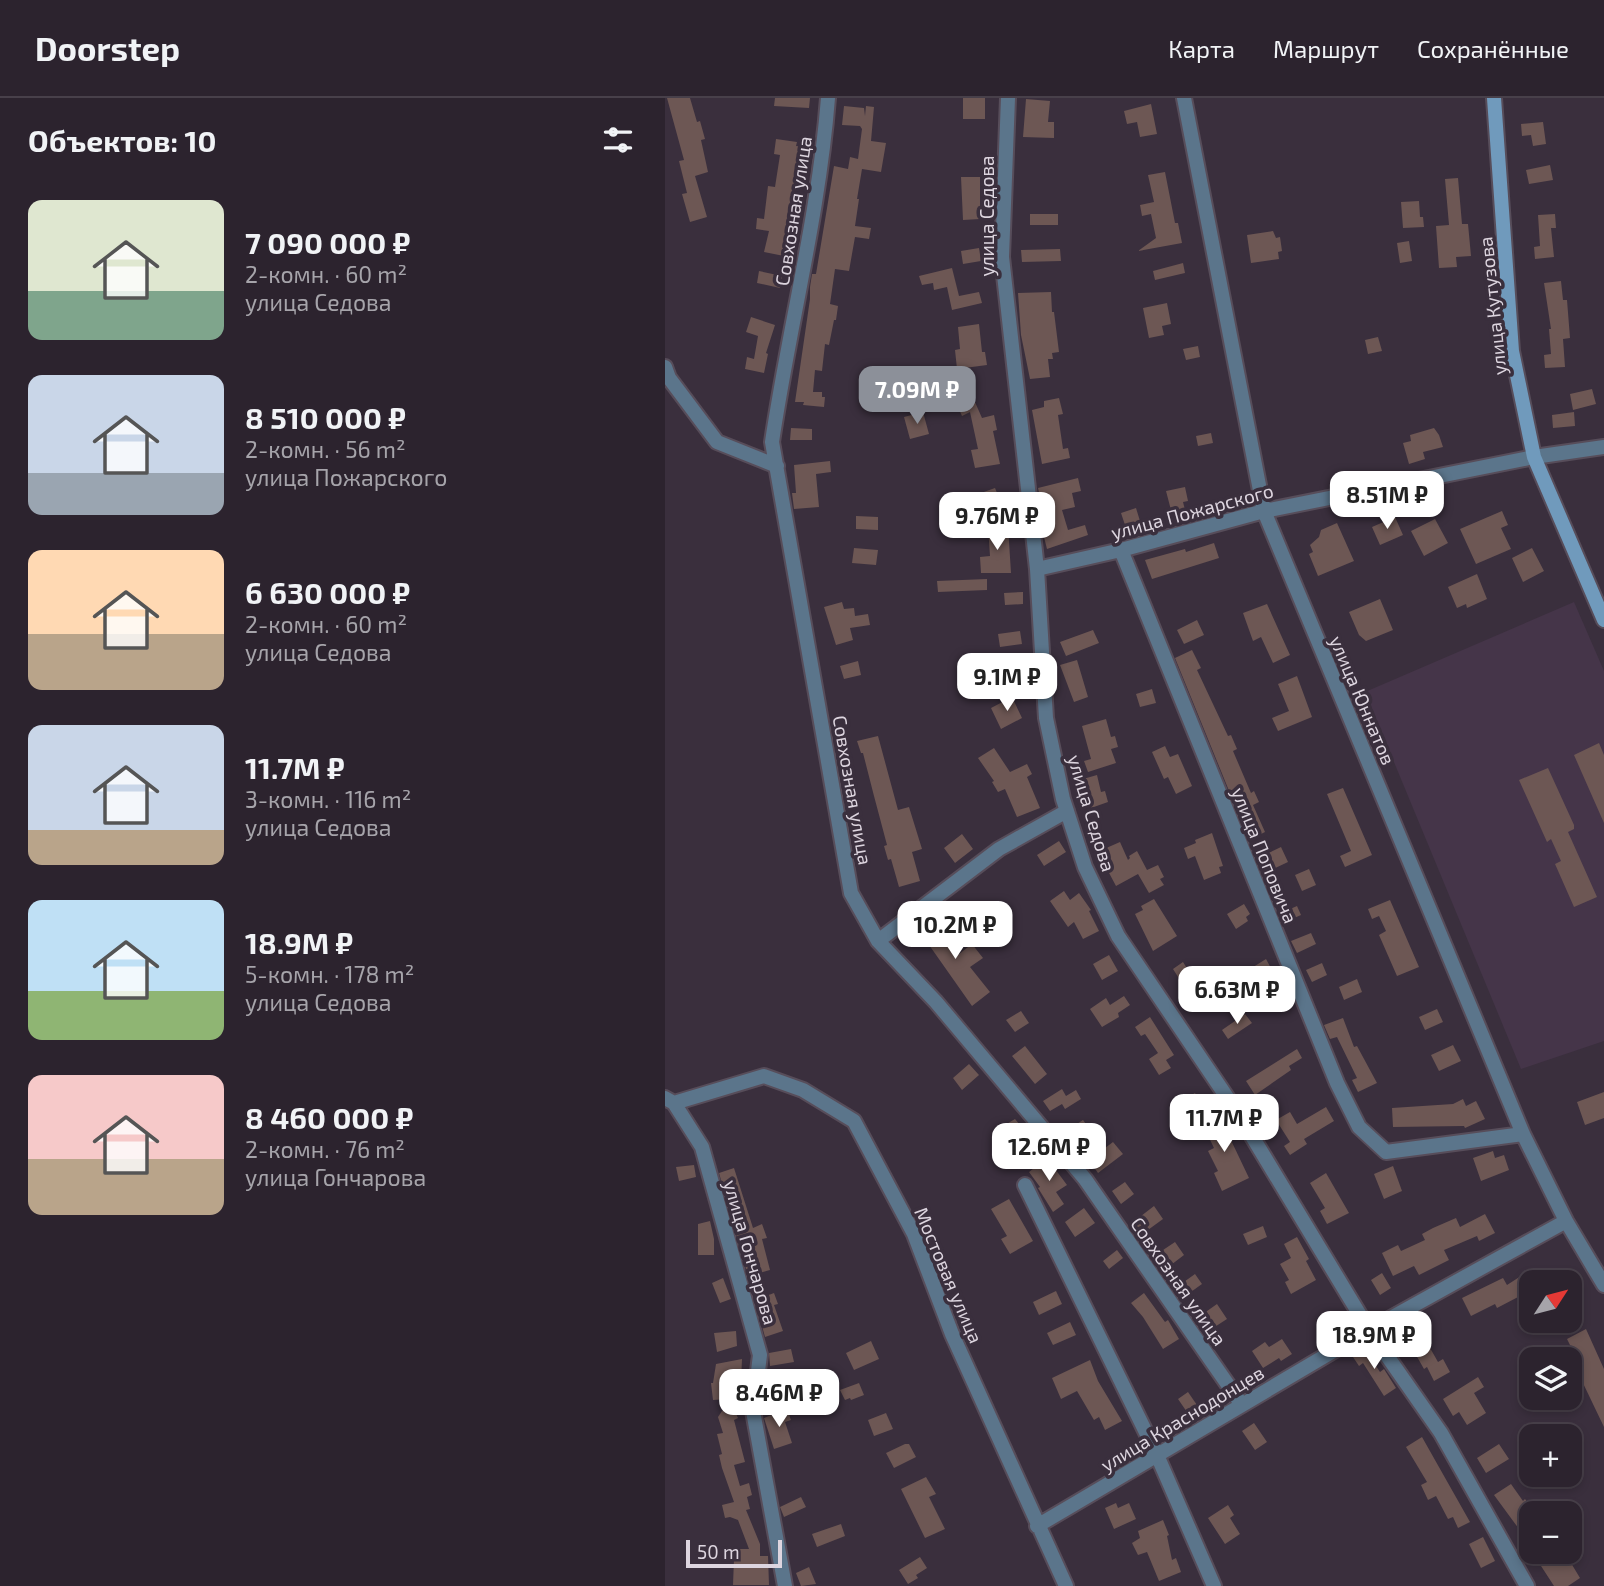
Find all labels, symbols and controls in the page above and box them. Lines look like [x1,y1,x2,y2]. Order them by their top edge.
text: Doorstep [35,28,180,68]
text: Карта [1168,34,1235,63]
text: Маршрут [1273,34,1379,63]
text: Сохранённые [1417,34,1569,63]
icon: filters [599,121,637,159]
text: Объектов: 10 [28,122,216,158]
street label: Совхозная улица [770,134,817,288]
street label: улица Седова [975,155,999,277]
text: 7 090 000 ₽ [245,224,410,260]
icon: home [84,228,168,312]
street label: улица Кутузова [1473,235,1512,376]
text: 2-комн. · 60 m² [245,260,407,288]
text: улица Седова [245,288,392,316]
pin: 7.09M ₽ [852,366,982,426]
text: 7.09M ₽ [875,375,959,403]
text: 8 510 000 ₽ [245,399,406,435]
icon: home [84,403,168,487]
text: 2-комн. · 56 m² [245,435,405,463]
text: улица Пожарского [245,463,447,491]
pin: 8.51M ₽ [1322,472,1452,531]
street label: улица Пожарского [1108,478,1276,545]
text: 8.51M ₽ [1346,480,1428,508]
pin: 9.76M ₽ [932,492,1062,552]
text: 9.76M ₽ [955,501,1039,529]
text: 6 630 000 ₽ [245,574,410,610]
icon: home [84,578,168,662]
text: 2-комн. · 60 m² [245,610,407,638]
street label: улица Юннатов [1325,632,1401,768]
text: улица Седова [245,638,392,666]
pin: 9.1M ₽ [950,654,1064,713]
text: 9.1M ₽ [973,662,1041,690]
street label: Совхозная улица [828,714,877,867]
text: 11.7M ₽ [245,749,345,785]
street label: улица Седова [1062,752,1121,875]
icon: home [84,753,168,837]
street label: улица Поповича [1226,784,1303,927]
text: 3-комн. · 116 m² [245,785,411,813]
text: улица Седова [245,813,392,841]
pin: 10.2M ₽ [890,902,1020,961]
text: 10.2M ₽ [913,910,997,938]
text: 18.9M ₽ [245,924,353,960]
icon: home [84,928,168,1012]
text: 5-комн. · 178 m² [245,960,414,988]
pin: 6.63M ₽ [1172,967,1302,1026]
text: 6.63M ₽ [1194,975,1280,1003]
text: улица Седова [245,988,392,1016]
pin: 11.7M ₽ [1159,1094,1289,1154]
text: 8 460 000 ₽ [245,1099,413,1135]
icon: home [84,1103,168,1187]
text: 11.7M ₽ [1186,1103,1262,1131]
pin: 12.6M ₽ [984,1124,1114,1183]
text: 12.6M ₽ [1008,1132,1090,1160]
text: 2-комн. · 76 m² [245,1135,405,1163]
text: улица Гончарова [245,1163,426,1191]
street label: улица Гончарова [718,1177,783,1327]
street label: Мостовая улица [909,1204,988,1347]
street label: Совхозная улица [1125,1212,1232,1350]
north arrow [1519,1270,1582,1334]
map controls [1519,1270,1582,1564]
pin: 18.9M ₽ [1309,1312,1439,1371]
text: 18.9M ₽ [1332,1320,1416,1348]
button: layers [1519,1347,1582,1410]
street label: улица Краснодонцев [1096,1360,1268,1477]
pin: 8.46M ₽ [714,1370,844,1429]
text: 8.46M ₽ [735,1378,823,1406]
button: + [1519,1424,1582,1487]
button: − [1519,1501,1582,1564]
scale bar [686,1537,782,1569]
text: 50 m [697,1540,740,1563]

